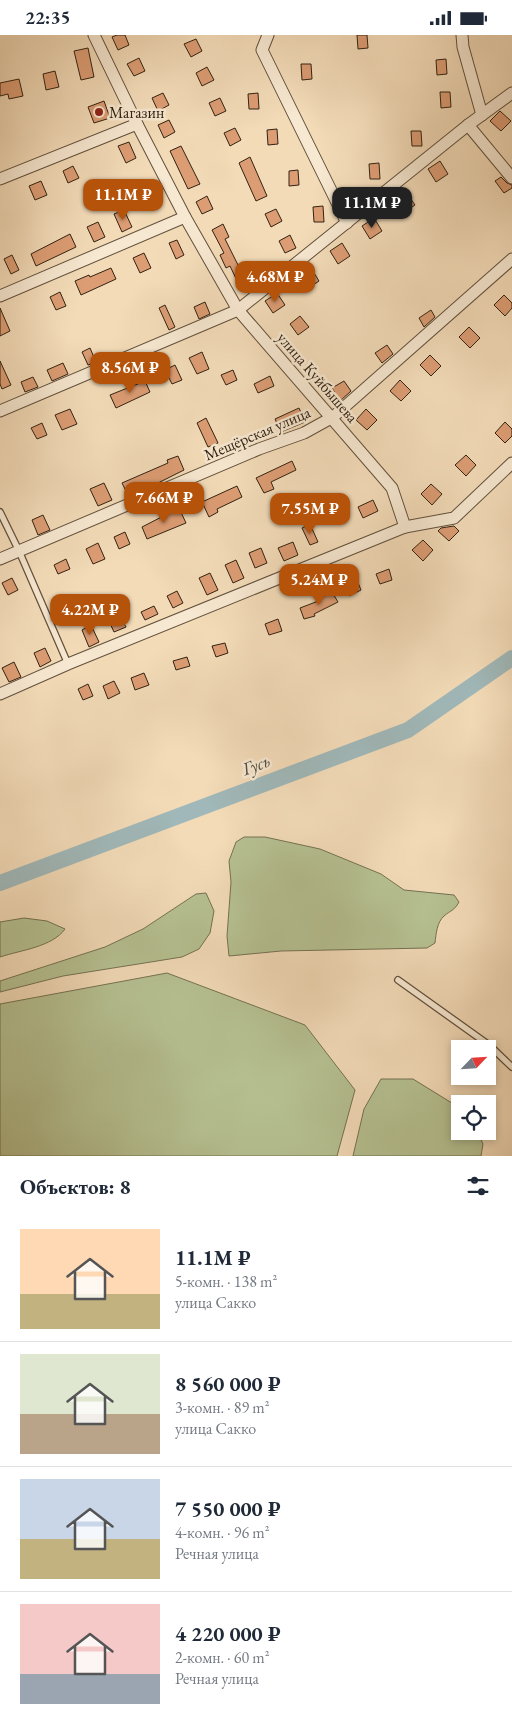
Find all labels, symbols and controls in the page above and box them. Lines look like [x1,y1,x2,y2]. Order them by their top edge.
text: 22:35 [25,5,71,30]
place label: Магазин [109,102,164,123]
marker: Магазин [93,106,105,118]
pin: 11.1M ₽ [77,179,169,221]
text: 11.1M ₽ [94,184,152,205]
pin: 11.1M ₽ [326,187,418,229]
text: 11.1M ₽ [343,192,401,213]
pin: 4.68M ₽ [229,261,321,303]
text: 4.68M ₽ [246,266,304,287]
street label: улица Куйбышева [272,328,363,428]
pin: 8.56M ₽ [84,351,176,394]
text: 8.56M ₽ [101,357,159,378]
street label: Мещёрская улица [201,401,314,465]
pin: 7.66M ₽ [118,481,210,524]
text: 7.66M ₽ [135,487,193,508]
pin: 7.55M ₽ [264,493,356,535]
text: 7.55M ₽ [281,498,339,519]
pin: 5.24M ₽ [273,563,365,606]
text: 5.24M ₽ [290,569,348,590]
pin: 4.22M ₽ [44,593,136,636]
text: 4.22M ₽ [61,599,119,620]
water label: Гусь [237,749,274,782]
north arrow [451,1040,496,1085]
map controls [451,1040,496,1140]
button: locate [451,1095,496,1140]
icon: filters [464,1172,492,1200]
text: Объектов: 8 [20,1173,131,1200]
text: 11.1M ₽ [175,1244,251,1271]
icon: home [60,1249,120,1309]
text: 5-комн. · 138 m² [175,1271,277,1292]
text: улица Сакко [175,1292,256,1313]
text: 8 560 000 ₽ [175,1370,281,1397]
icon: home [60,1374,120,1434]
text: 3-комн. · 89 m² [175,1397,270,1418]
text: улица Сакко [175,1418,256,1439]
text: 7 550 000 ₽ [175,1495,281,1522]
icon: home [60,1499,120,1559]
text: 4-комн. · 96 m² [175,1522,270,1543]
text: Речная улица [175,1543,259,1564]
text: 4 220 000 ₽ [175,1620,281,1647]
icon: home [60,1624,120,1684]
text: 2-комн. · 60 m² [175,1647,270,1668]
text: Речная улица [175,1668,259,1689]

